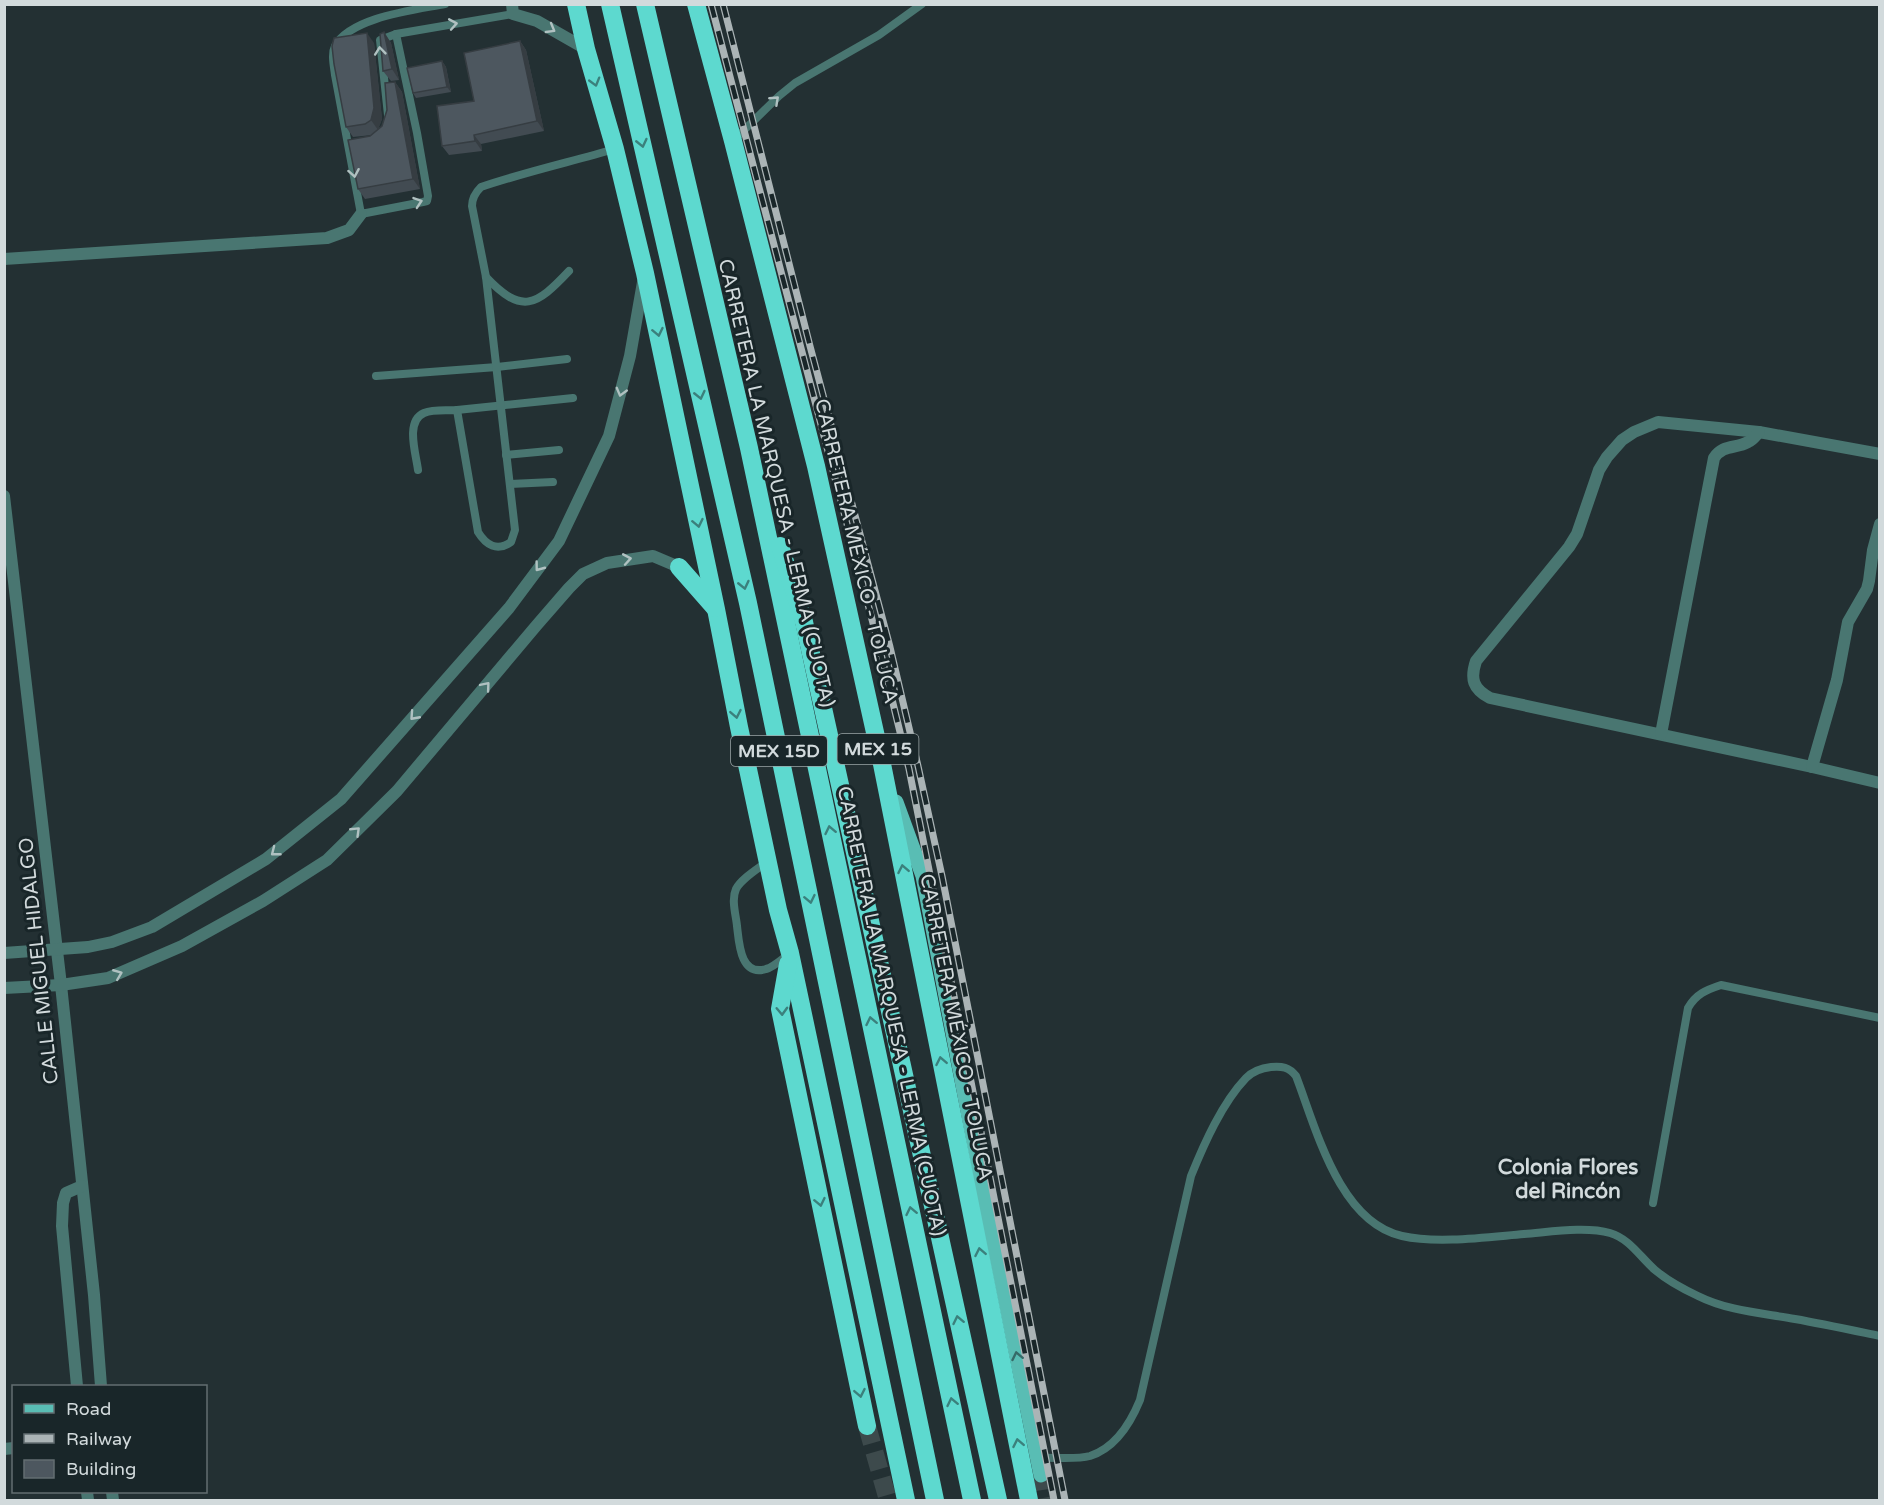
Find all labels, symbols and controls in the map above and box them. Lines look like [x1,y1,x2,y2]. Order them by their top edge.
one-way arrow [448,18,458,31]
one-way arrow [545,22,555,33]
one-way arrow [375,47,387,56]
one-way arrow [588,76,600,86]
one-way arrow [768,96,779,107]
one-way arrow [635,138,648,148]
one-way arrow [347,168,360,178]
one-way arrow [412,197,422,210]
street label: CARRETERA LA MARQUESA - LERMA (CUOTA) [713,257,839,710]
one-way arrow [650,327,663,337]
one-way arrow [616,386,628,397]
one-way arrow [693,390,706,400]
street label: CARRETERA MÉXICO - TOLUCA [809,396,904,706]
one-way arrow [691,517,704,527]
one-way arrow [622,553,632,566]
one-way arrow [536,561,547,572]
one-way arrow [737,580,750,590]
one-way arrow [479,682,490,693]
one-way arrow [729,708,742,718]
one-way arrow [410,709,421,720]
road number: MEX 15 [838,734,918,764]
road number: MEX 15D [731,736,827,766]
street label: CARRETERA LA MARQUESA - LERMA (CUOTA) [832,784,951,1238]
one-way arrow [824,825,837,835]
one-way arrow [349,828,360,839]
street label: CALLE MIGUEL HIDALGO [14,836,64,1085]
one-way arrow [270,844,281,855]
one-way arrow [897,865,910,875]
street label: CARRETERA MÉXICO - TOLUCA [914,872,999,1183]
one-way arrow [803,894,816,904]
one-way arrow [112,969,123,981]
one-way arrow [775,1007,788,1016]
one-way arrow [865,1016,878,1026]
one-way arrow [935,1056,948,1066]
district label: Colonia Flores del Rincón [1498,1155,1638,1204]
one-way arrow [812,1197,825,1207]
one-way arrow [905,1207,918,1217]
one-way arrow [974,1247,987,1257]
one-way arrow [953,1315,966,1325]
one-way arrow [1011,1351,1024,1361]
legend [12,1385,207,1493]
one-way arrow [853,1387,866,1397]
one-way arrow [946,1397,959,1407]
text: Road [66,1398,111,1420]
text: Railway [66,1428,132,1450]
one-way arrow [1012,1438,1025,1448]
text: Building [66,1458,136,1480]

